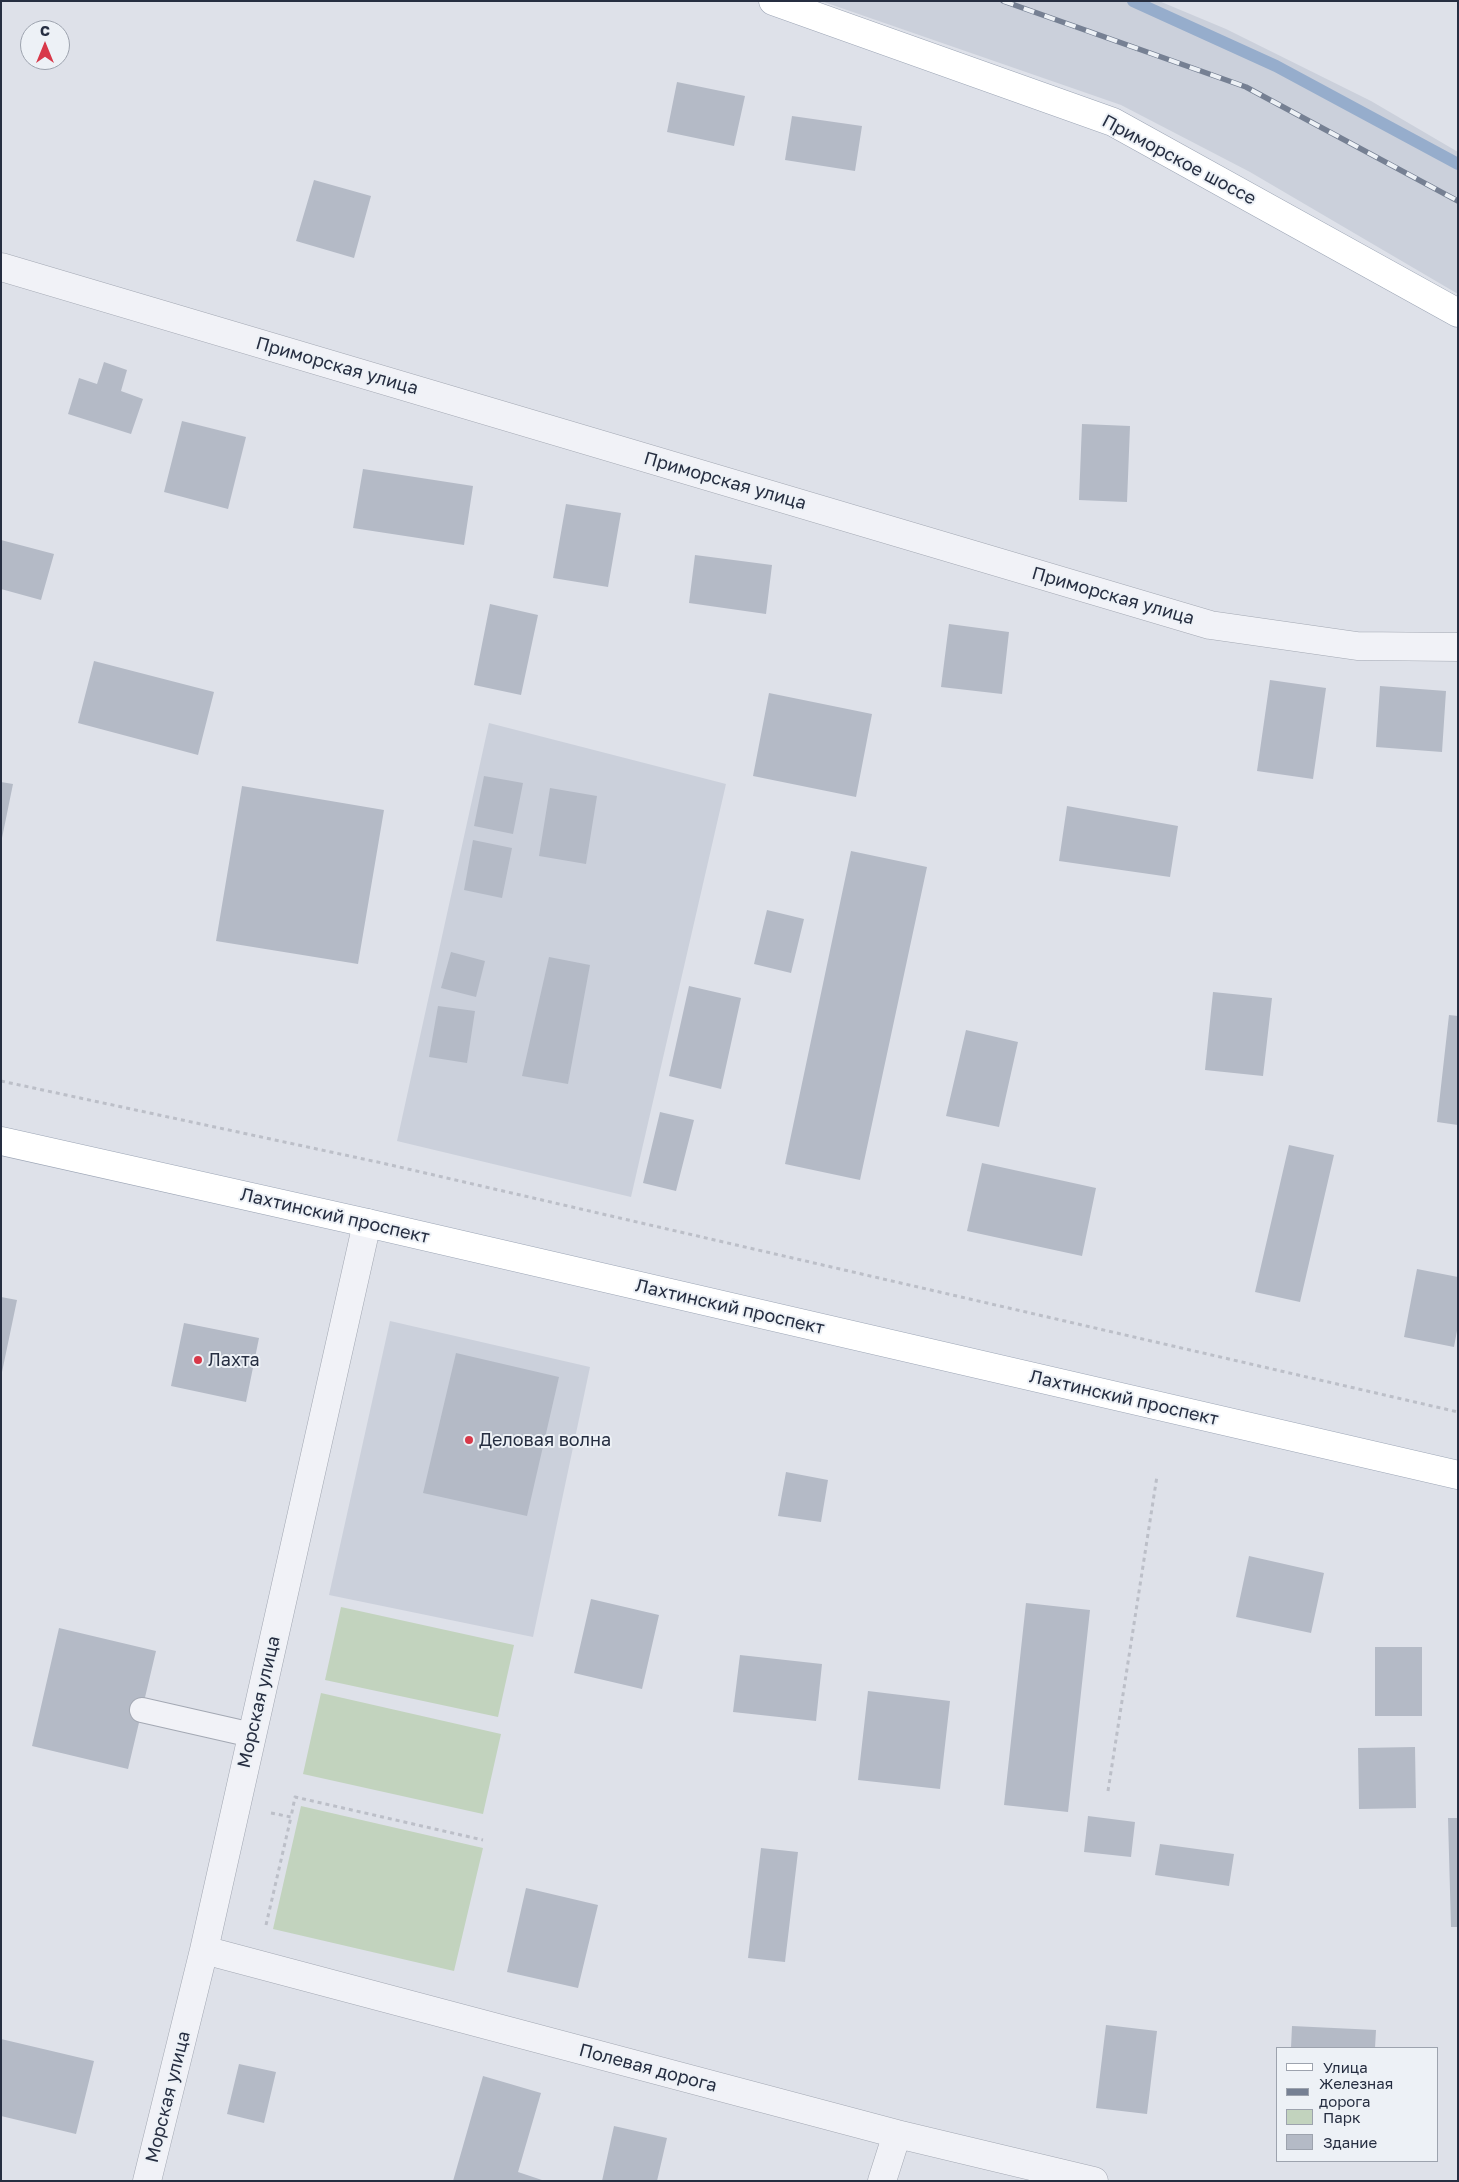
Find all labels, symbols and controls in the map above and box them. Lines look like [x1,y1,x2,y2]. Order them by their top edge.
north arrow [20,20,70,70]
text: С [40,22,50,39]
street label: Приморское шоссе [1098,110,1260,210]
street label: Приморская улица [253,332,421,400]
street label: Приморская улица [641,447,809,515]
street label: Приморская улица [1029,562,1197,630]
street label: Лахтинский проспект [238,1184,432,1248]
street label: Лахтинский проспект [633,1275,827,1339]
place label: Лахта [208,1349,260,1371]
marker: Лахта [192,1354,204,1366]
street label: Лахтинский проспект [1027,1366,1221,1430]
place label: Деловая волна [479,1429,611,1451]
marker: Деловая волна [463,1434,475,1446]
street label: Морская улица [233,1634,285,1770]
street label: Морская улица [141,2029,195,2165]
street label: Полевая дорога [577,2039,719,2097]
legend [1276,2047,1439,2162]
text: Улица [1323,2058,1368,2076]
text: Железная дорога [1319,2074,1393,2110]
text: Парк [1323,2108,1361,2126]
text: Здание [1323,2133,1377,2151]

